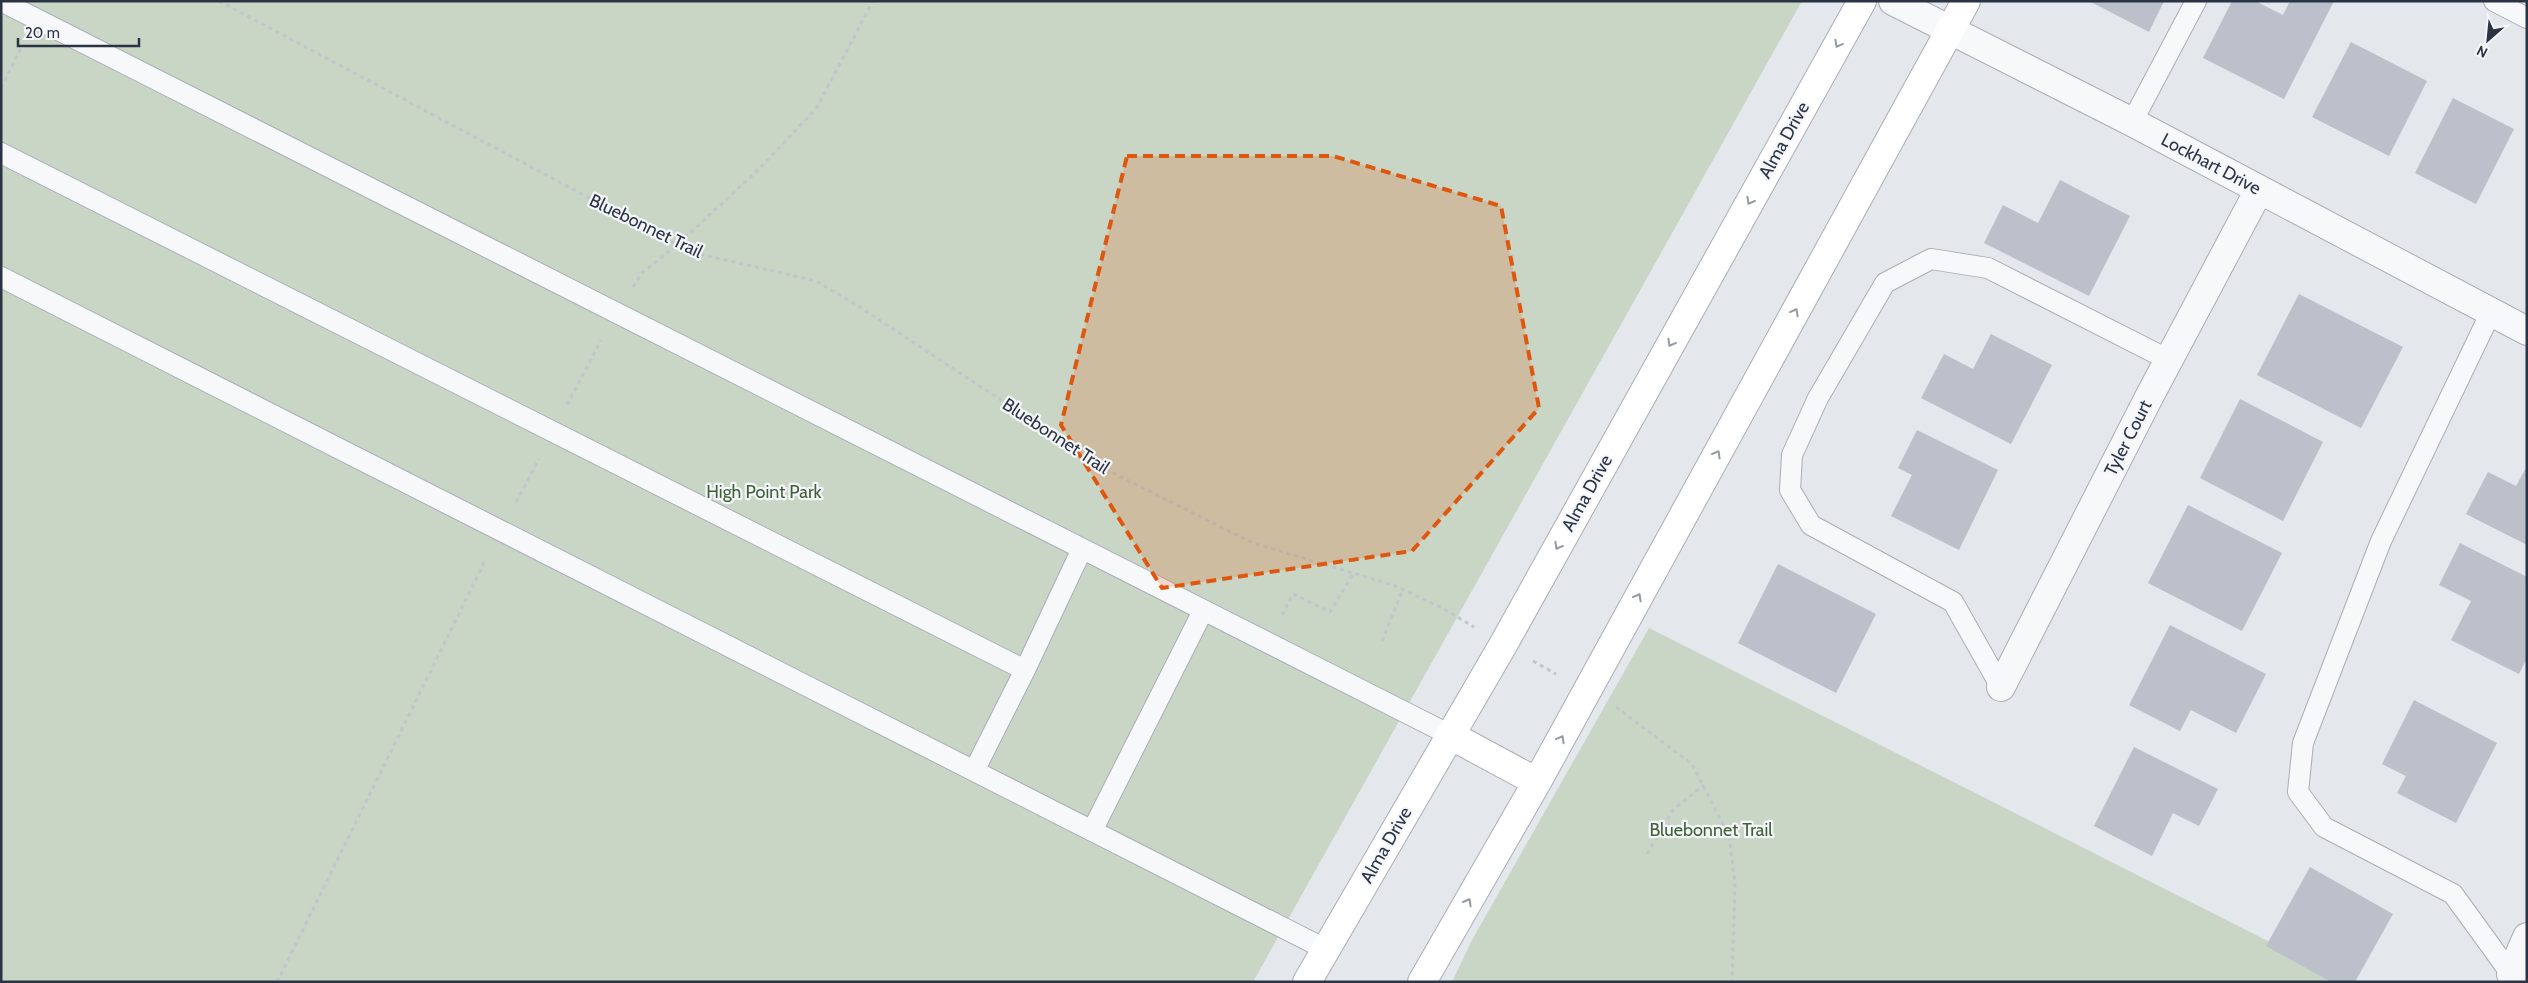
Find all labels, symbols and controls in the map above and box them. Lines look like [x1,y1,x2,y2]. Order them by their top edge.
scale bar [18,15,139,47]
north arrow [2463,15,2513,65]
text: 20 m [25,24,60,42]
one-way arrow [1834,38,1844,47]
text: N [2474,41,2491,62]
street label: Alma Drive [1754,98,1814,182]
street label: Lockhart Drive [2157,129,2265,199]
street label: Bluebonnet Trail [586,189,707,263]
one-way arrow [1746,196,1756,205]
one-way arrow [1789,308,1799,317]
one-way arrow [1667,338,1677,347]
street label: Bluebonnet Trail [998,393,1114,479]
street label: Tyler Court [2100,396,2156,480]
street label: Alma Drive [1557,451,1617,535]
one-way arrow [1710,451,1720,460]
park label: High Point Park [706,481,823,503]
one-way arrow [1554,541,1564,550]
one-way arrow [1632,593,1642,602]
one-way arrow [1554,736,1564,745]
street label: Alma Drive [1355,803,1417,887]
park label: Bluebonnet Trail [1649,819,1773,841]
one-way arrow [1461,899,1471,908]

